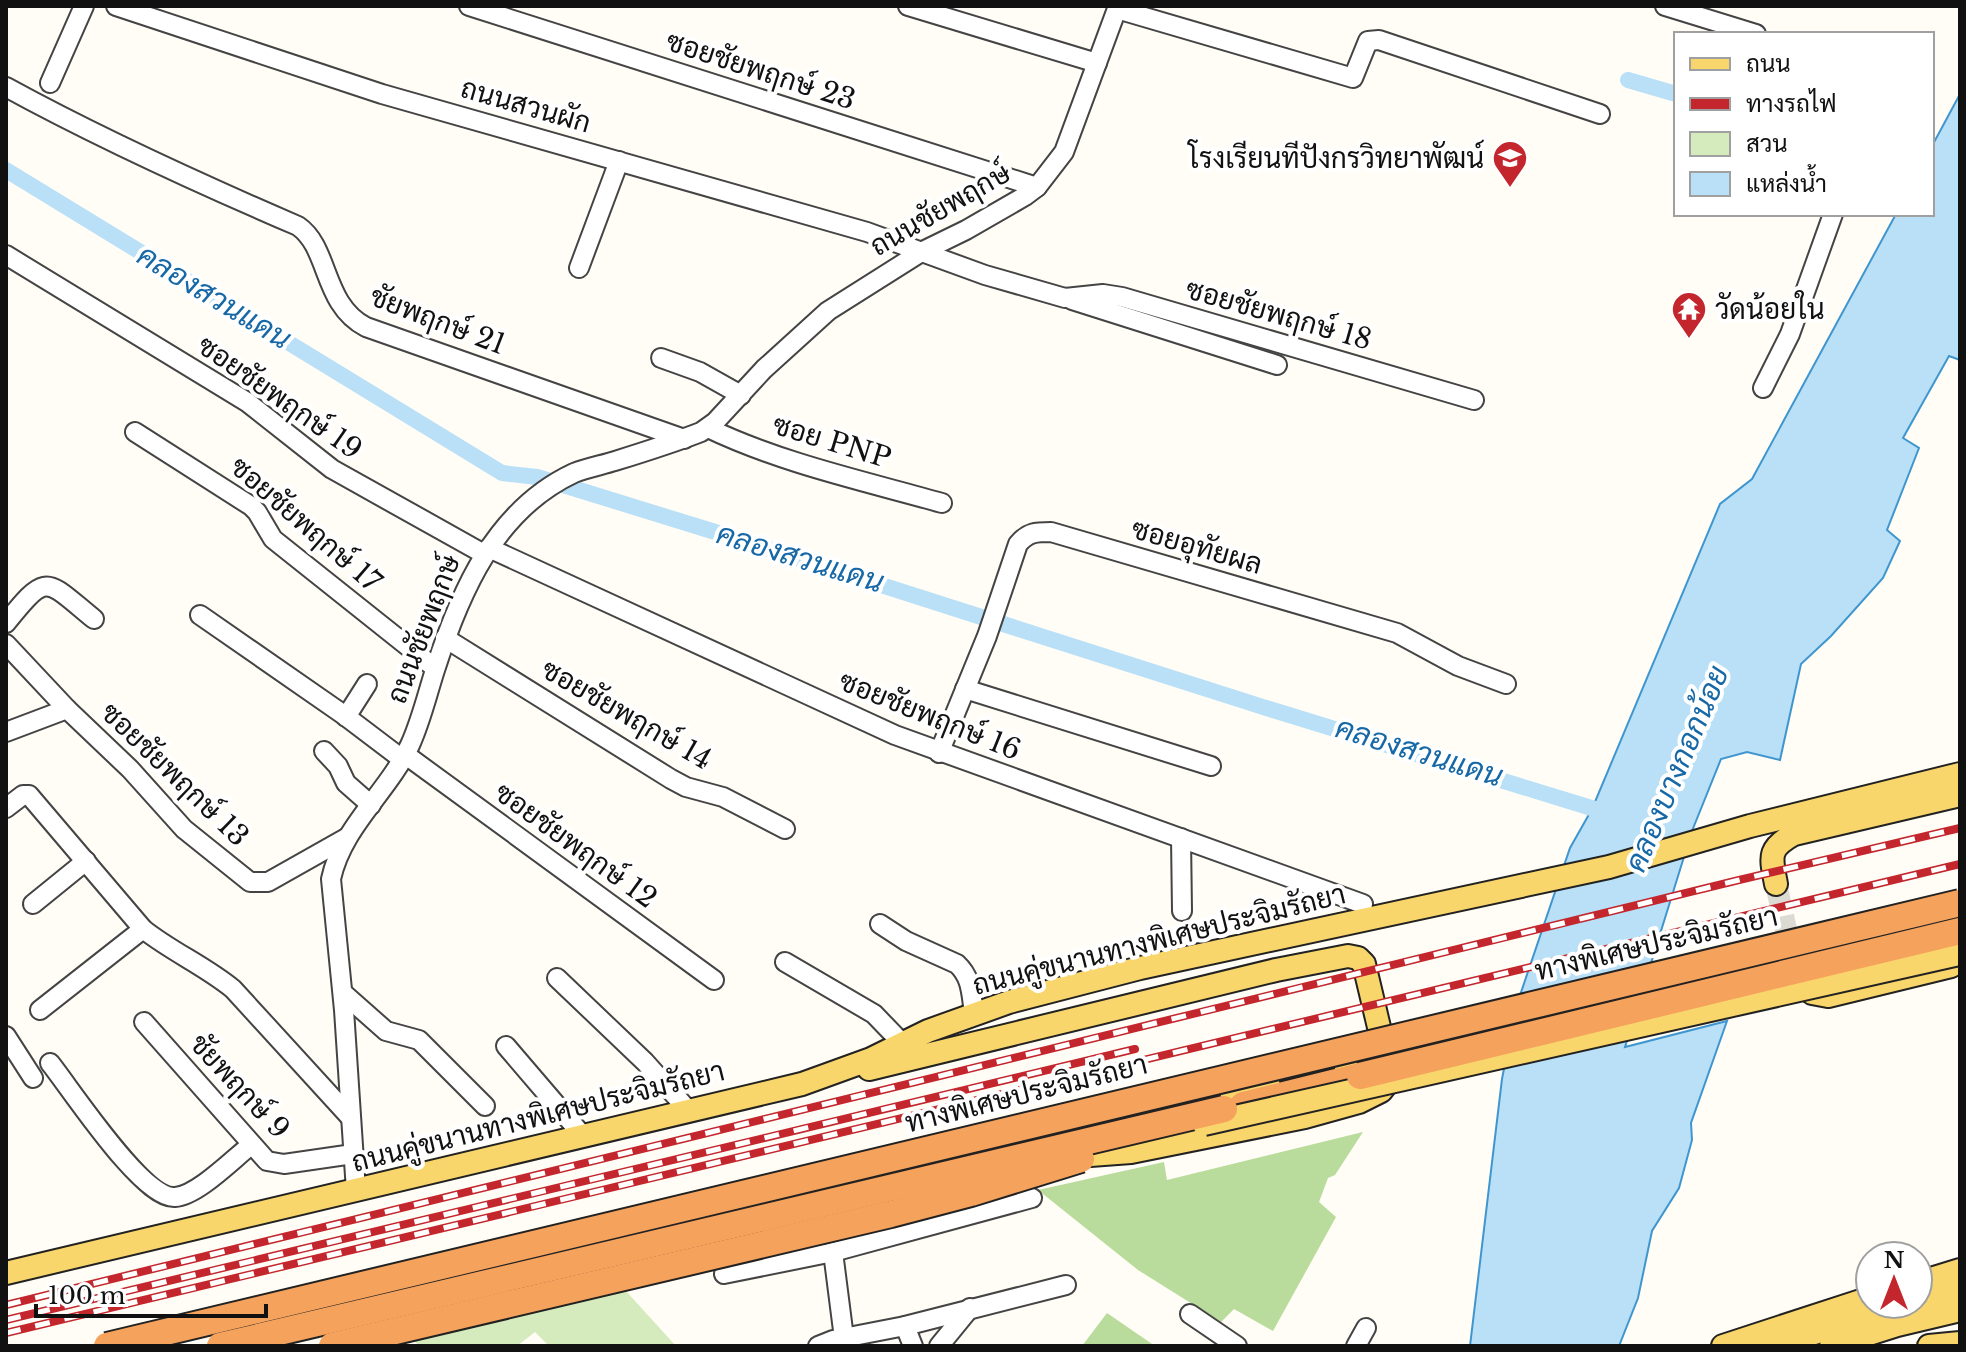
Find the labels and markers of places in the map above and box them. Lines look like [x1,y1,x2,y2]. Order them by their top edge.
place label: โรงเรียนทีปังกรวิทยาพัฒน์ [1186,139,1484,176]
school or university icon: โรงเรียนทีปังกรวิทยาพัฒน์ [1491,139,1529,189]
temple icon: วัดน้อยใน [1670,290,1708,340]
place label: วัดน้อยใน [1715,290,1825,327]

